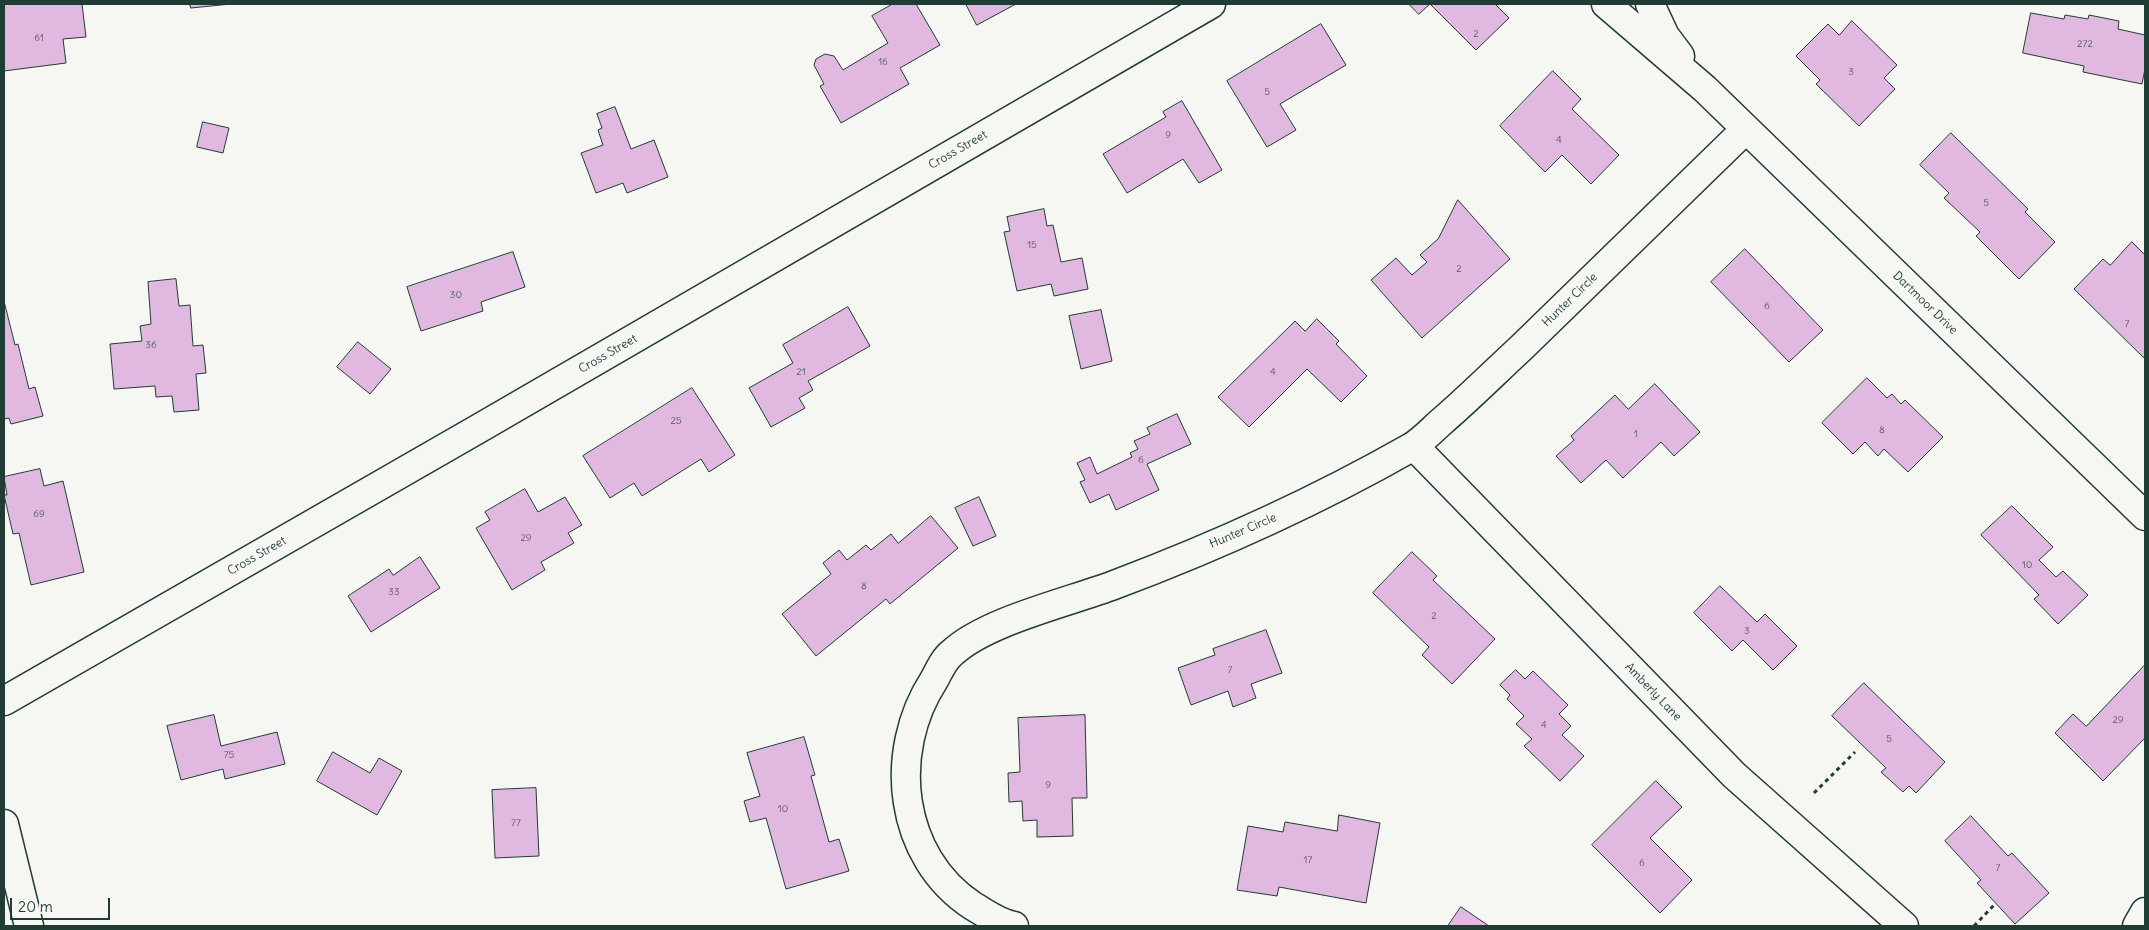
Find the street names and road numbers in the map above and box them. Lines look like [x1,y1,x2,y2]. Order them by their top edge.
street label: Cross Street [926,127,990,173]
street label: Dartmoor Drive [1890,268,1960,338]
street label: Hunter Circle [1539,270,1601,330]
street label: Cross Street [576,331,640,377]
street label: Hunter Circle [1207,510,1279,552]
street label: Cross Street [225,533,289,579]
street label: Amberly Lane [1622,660,1684,724]

